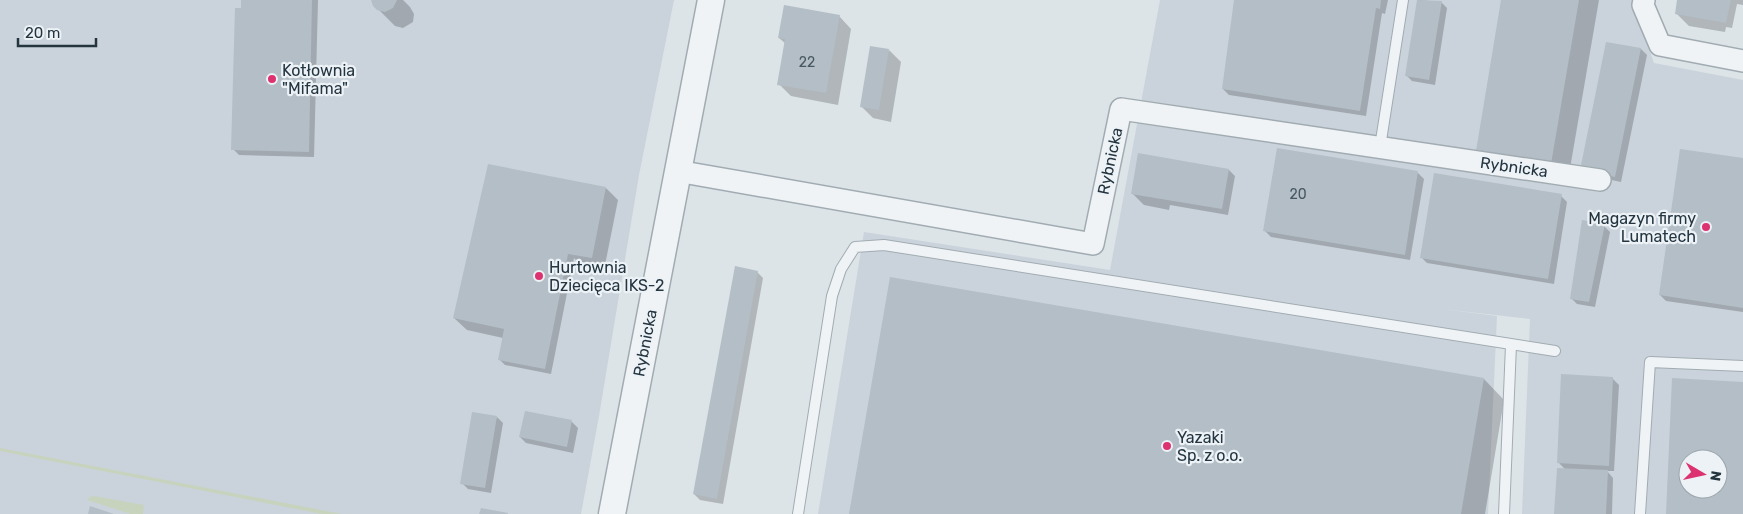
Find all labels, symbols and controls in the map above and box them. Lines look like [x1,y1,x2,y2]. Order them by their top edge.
scale bar [18,15,95,47]
text: 20 m [25,24,60,42]
house number: 22 [799,54,815,71]
place label: Kotłownia "Mifama" [282,61,355,98]
marker: Kotłownia "Mifama" [266,73,278,85]
street label: Rybnicka [1094,126,1126,196]
street label: Rybnicka [1479,153,1549,181]
house number: 20 [1289,186,1307,203]
place label: Magazyn firmy Lumatech [1588,209,1696,246]
marker: Magazyn firmy Lumatech [1700,221,1712,233]
place label: Hurtownia Dziecięca IKS-2 [549,258,664,296]
marker: Hurtownia Dziecięca IKS-2 [533,270,545,282]
street label: Rybnicka [629,308,661,378]
place label: Yazaki Sp. z o.o. [1177,428,1242,465]
marker: Yazaki Sp. z o.o. [1161,440,1173,452]
north arrow [1678,449,1728,499]
text: N [1706,470,1725,482]

